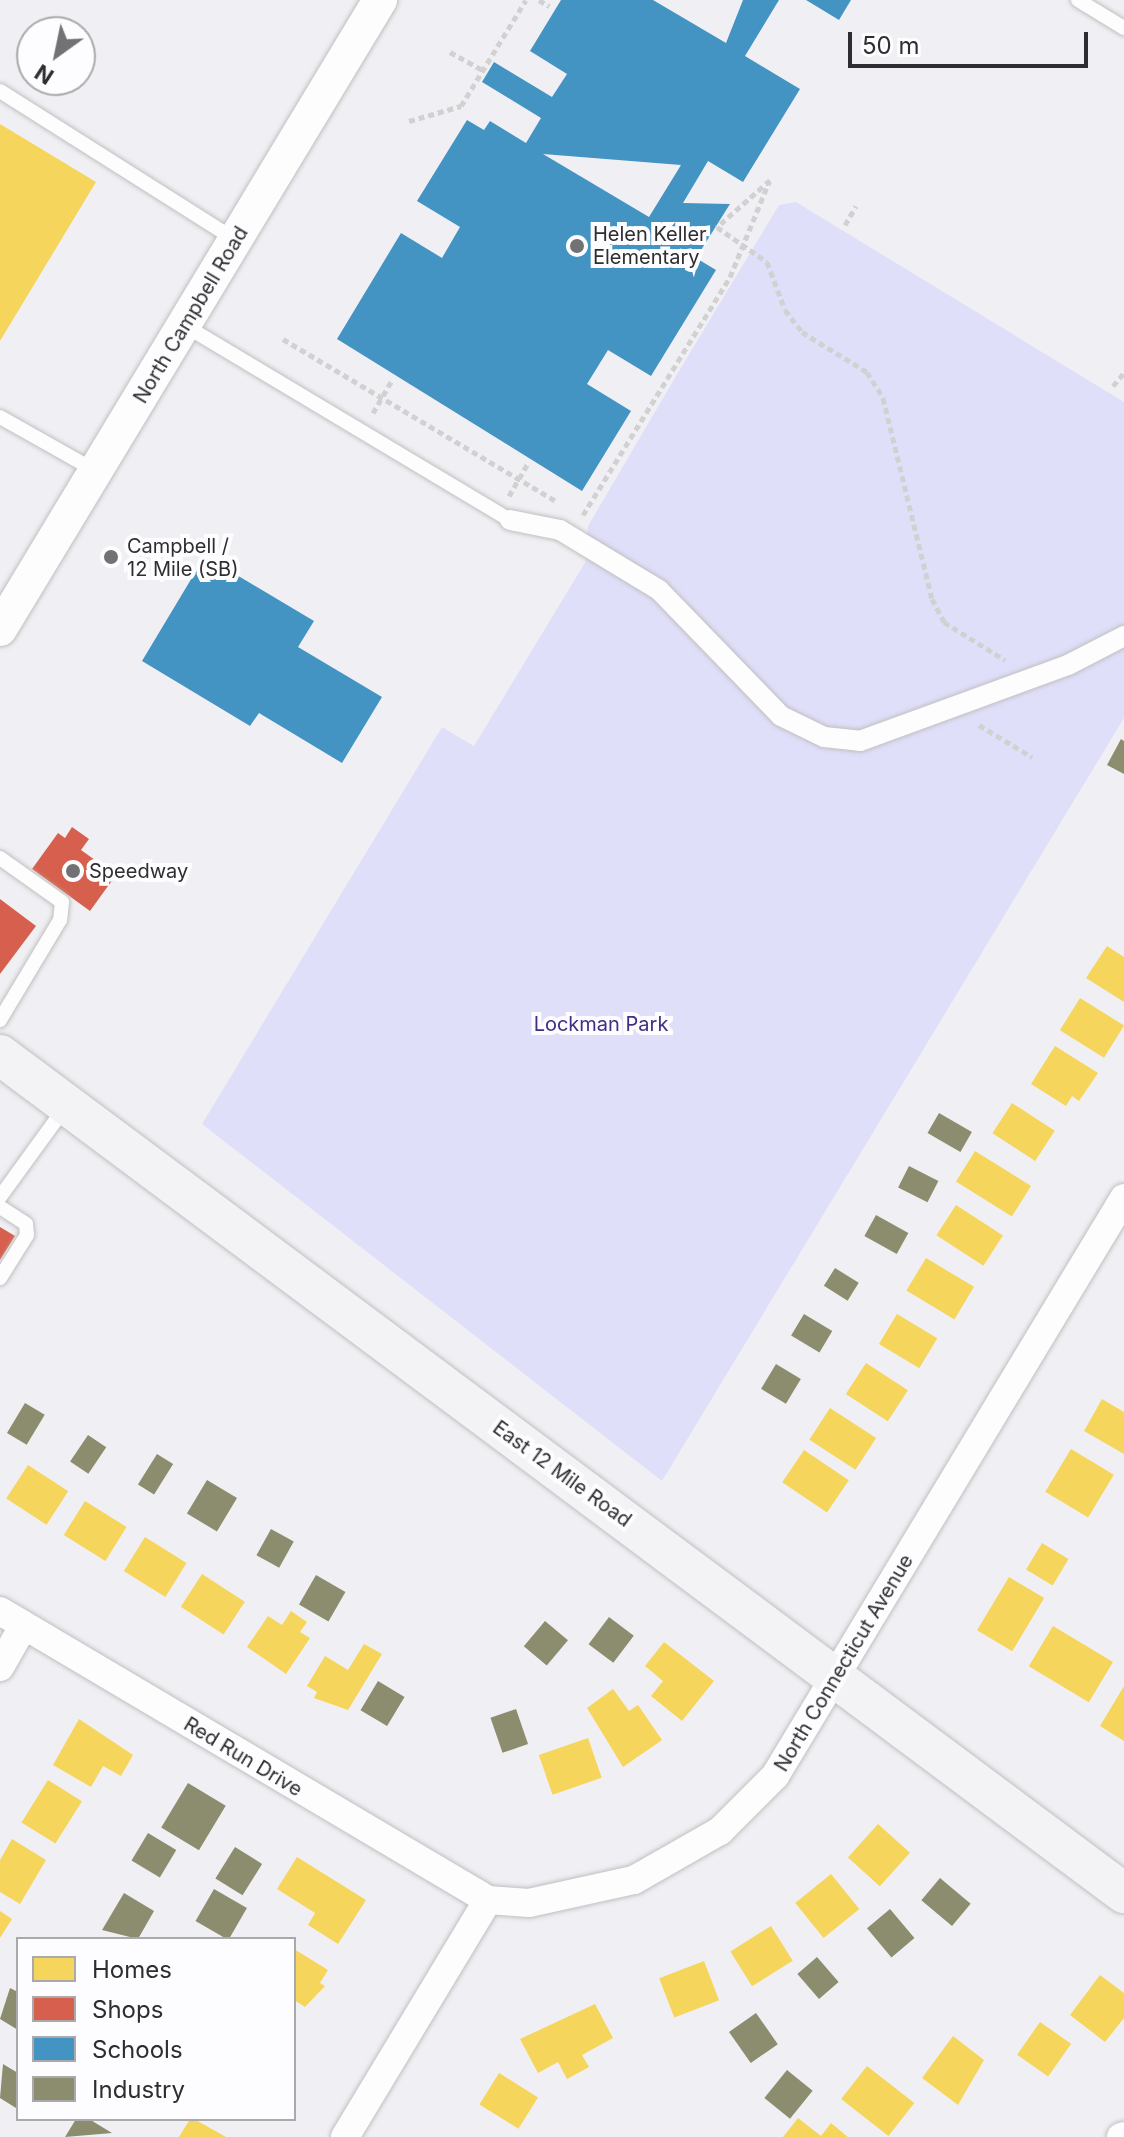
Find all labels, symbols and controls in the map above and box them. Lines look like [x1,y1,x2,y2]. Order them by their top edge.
north arrow [16,16,96,96]
scale bar [852,16,1092,66]
text: 50 m [862,31,920,60]
text: N [30,59,58,90]
street label: North Campbell Road [129,222,253,408]
place label: Helen Keller Elementary [593,222,707,269]
marker: Helen Keller Elementary [568,237,586,255]
place label: Campbell / 12 Mile (SB) [127,534,239,581]
marker: Campbell / 12 Mile (SB) [102,548,120,566]
place label: Speedway [89,859,188,883]
marker: Speedway [64,862,82,880]
park label: Lockman Park [534,1012,668,1036]
street label: East 12 Mile Road [488,1416,636,1532]
street label: North Connecticut Avenue [770,1550,918,1776]
street label: Red Run Drive [179,1712,307,1802]
legend [16,1937,296,2121]
text: Homes [92,1955,172,1984]
text: Shops [92,1995,163,2024]
text: Schools [92,2035,183,2064]
text: Industry [92,2075,185,2104]

